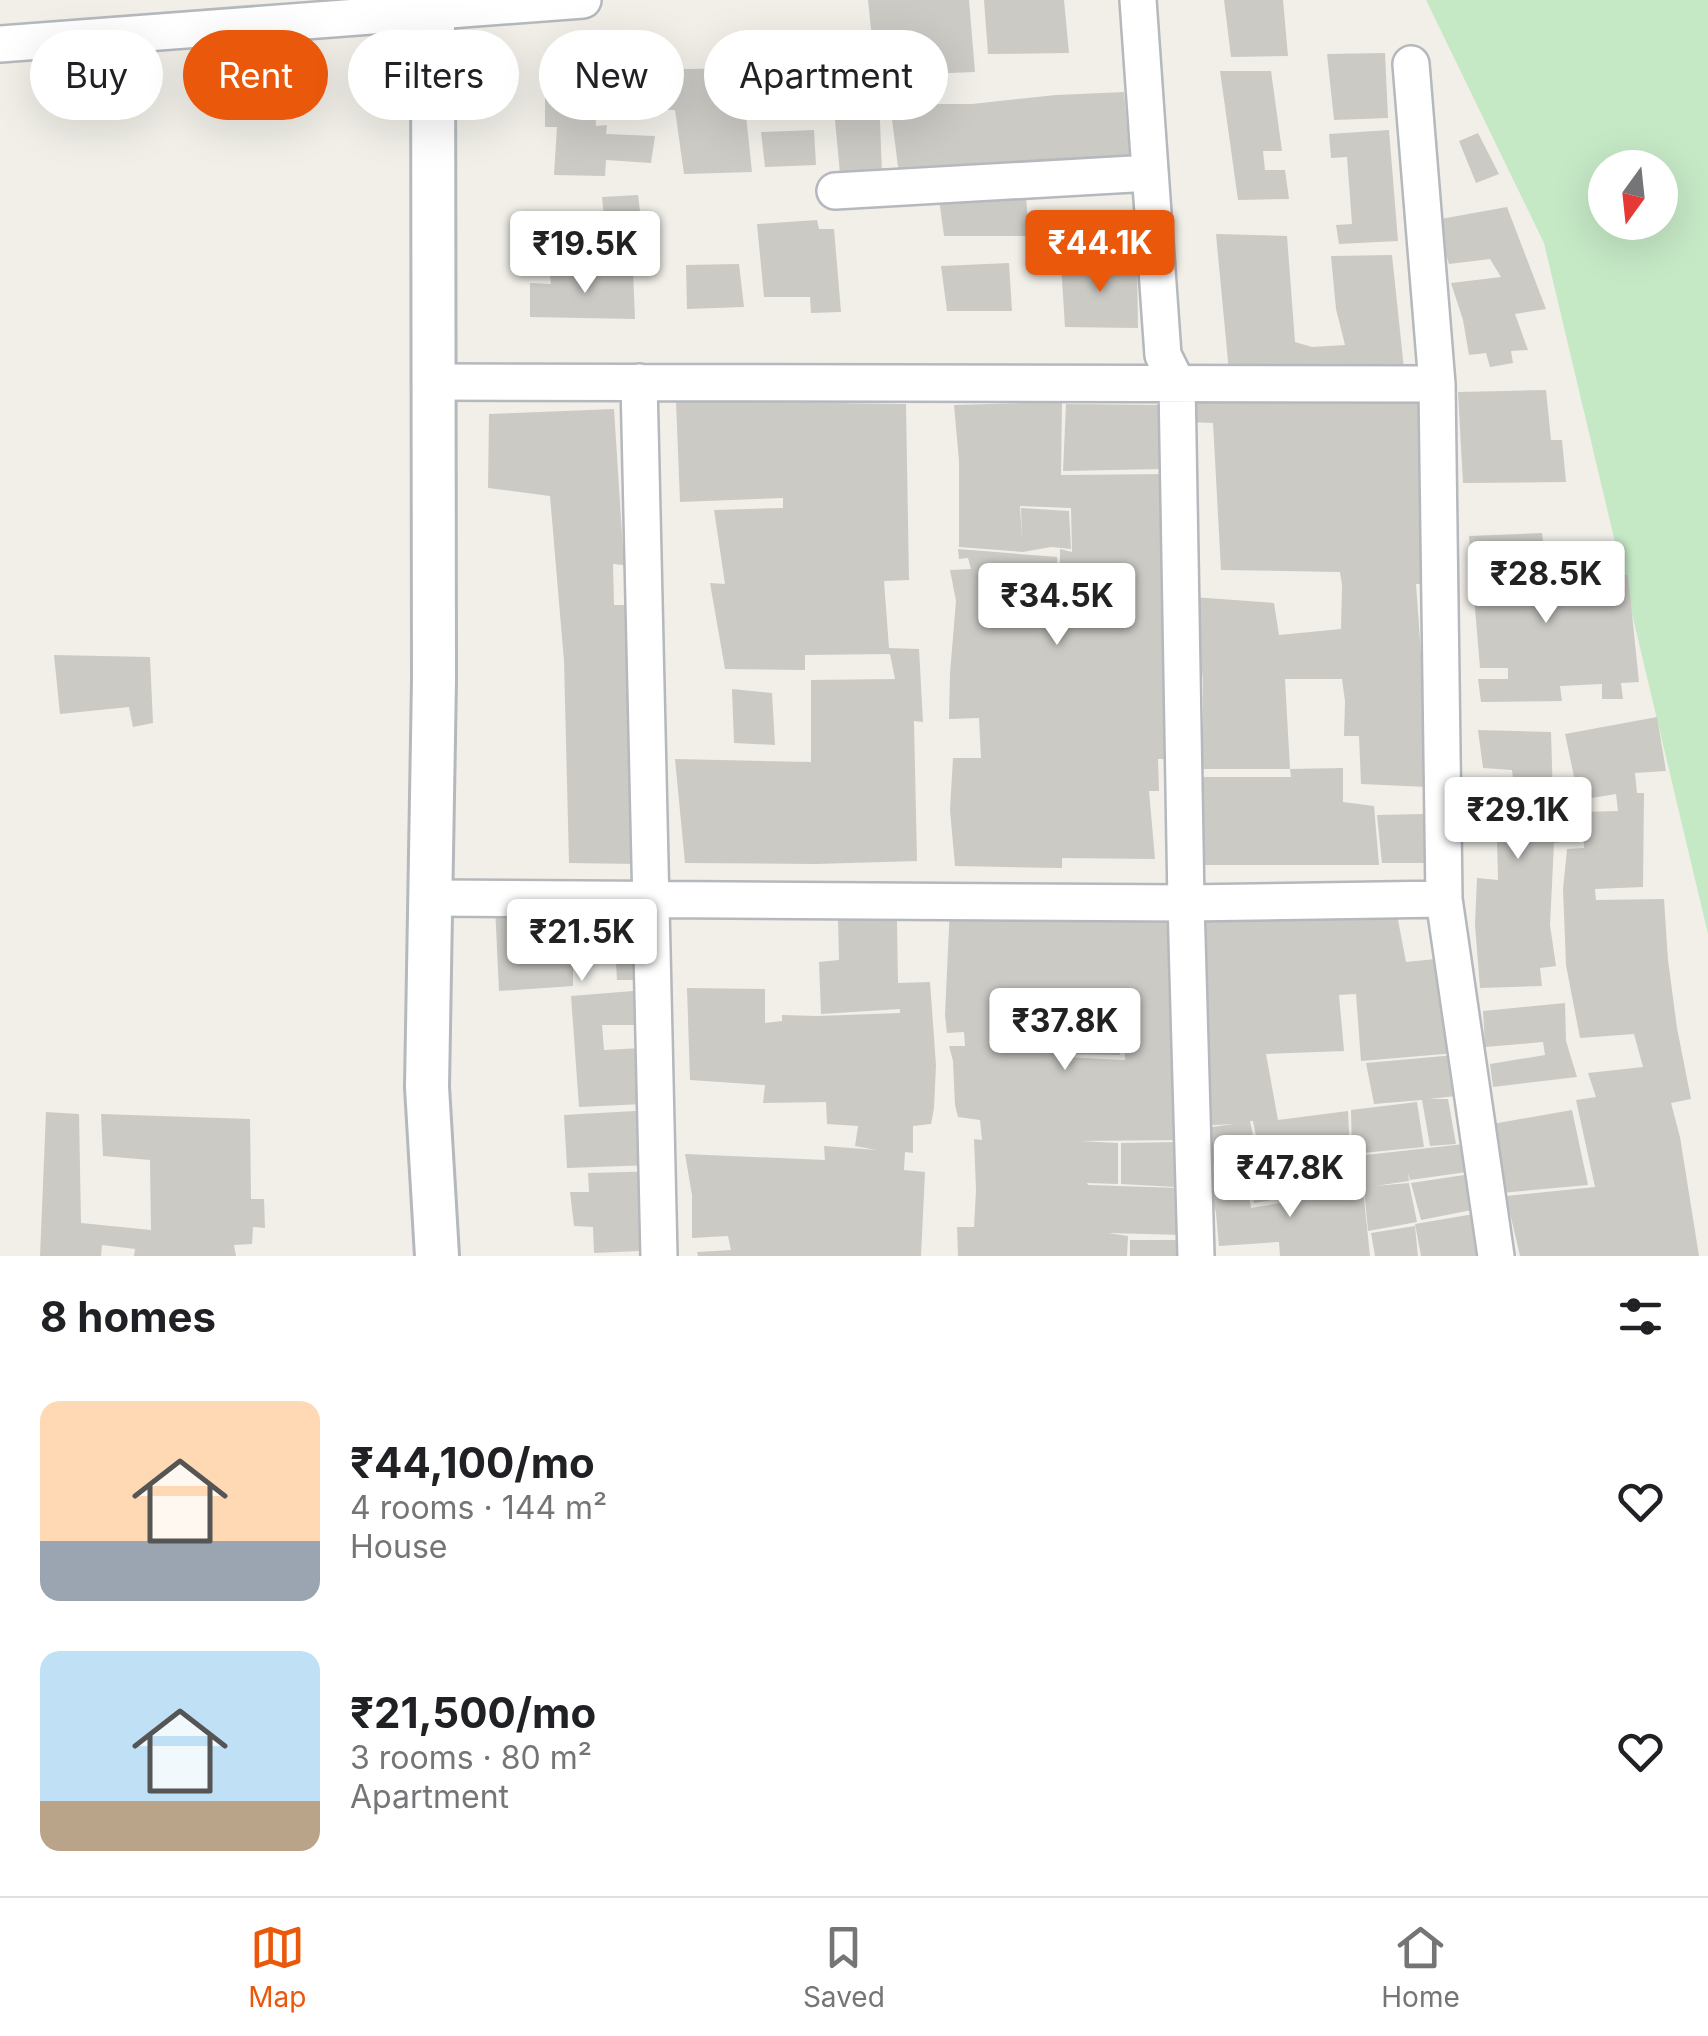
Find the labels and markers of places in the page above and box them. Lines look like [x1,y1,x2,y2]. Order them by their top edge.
pin: ₹44.1K [1019,210,1181,295]
pin: ₹19.5K [504,211,666,296]
pin: ₹28.5K [1465,541,1627,626]
pin: ₹34.5K [976,563,1138,648]
pin: ₹29.1K [1437,777,1599,862]
pin: ₹21.5K [501,899,663,984]
pin: ₹37.8K [984,988,1146,1073]
pin: ₹47.8K [1209,1135,1371,1220]

